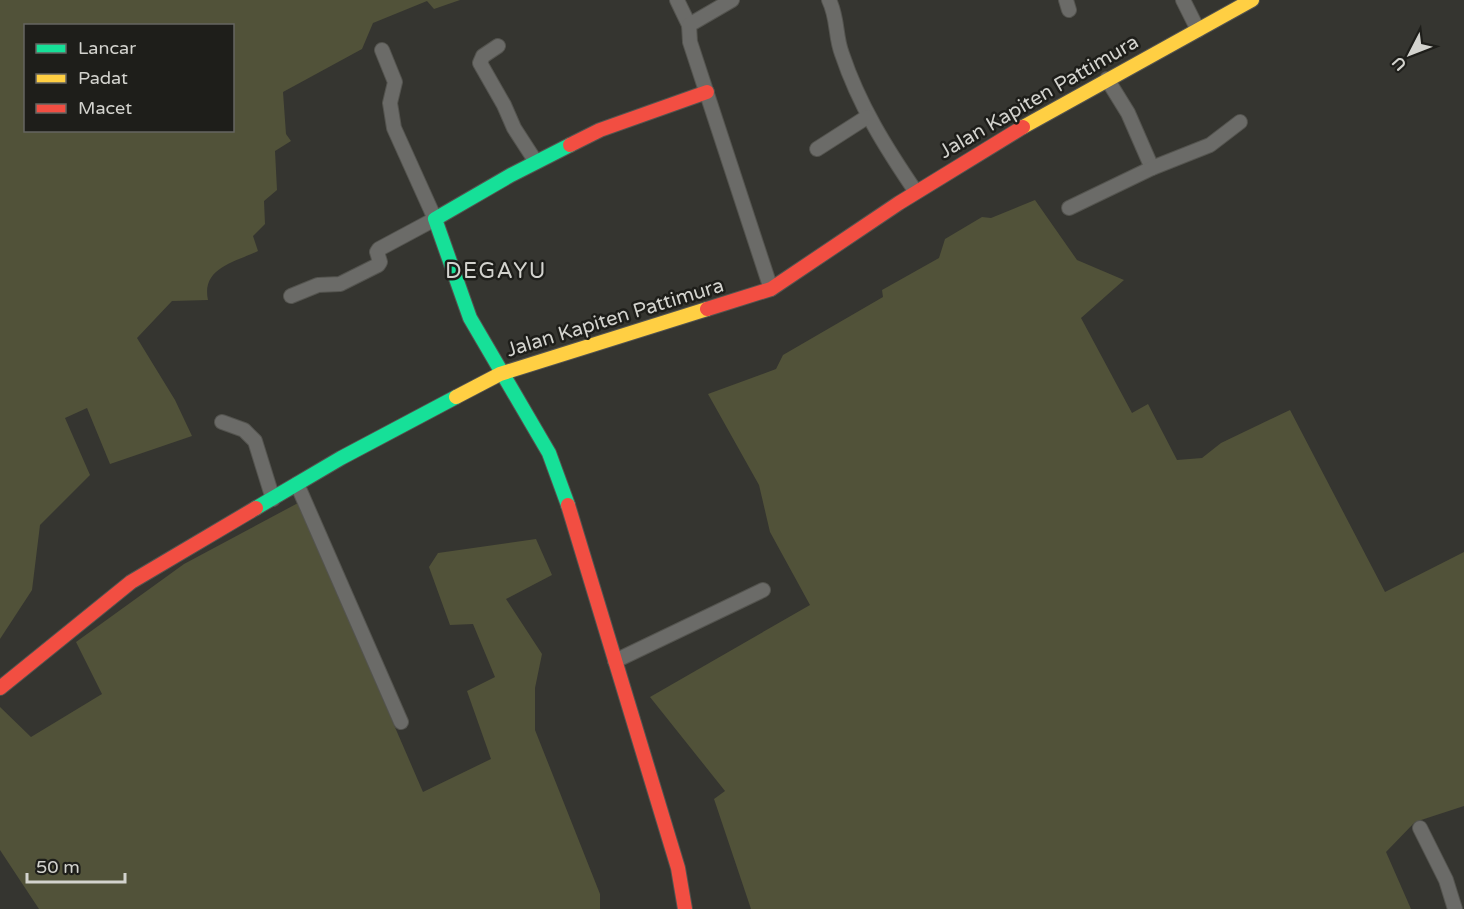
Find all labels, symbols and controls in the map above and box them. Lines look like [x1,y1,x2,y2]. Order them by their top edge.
legend [24,24,234,132]
north arrow [1380,24,1440,84]
street label: Jalan Kapiten Pattimura [935,30,1143,164]
text: Lancar [78,37,136,59]
text: U [1388,52,1411,75]
text: Padat [78,67,128,89]
text: Macet [78,97,132,119]
district label: DEGAYU [445,258,547,284]
street label: Jalan Kapiten Pattimura [503,273,727,363]
scale bar [27,846,124,884]
text: 50 m [36,856,80,878]

